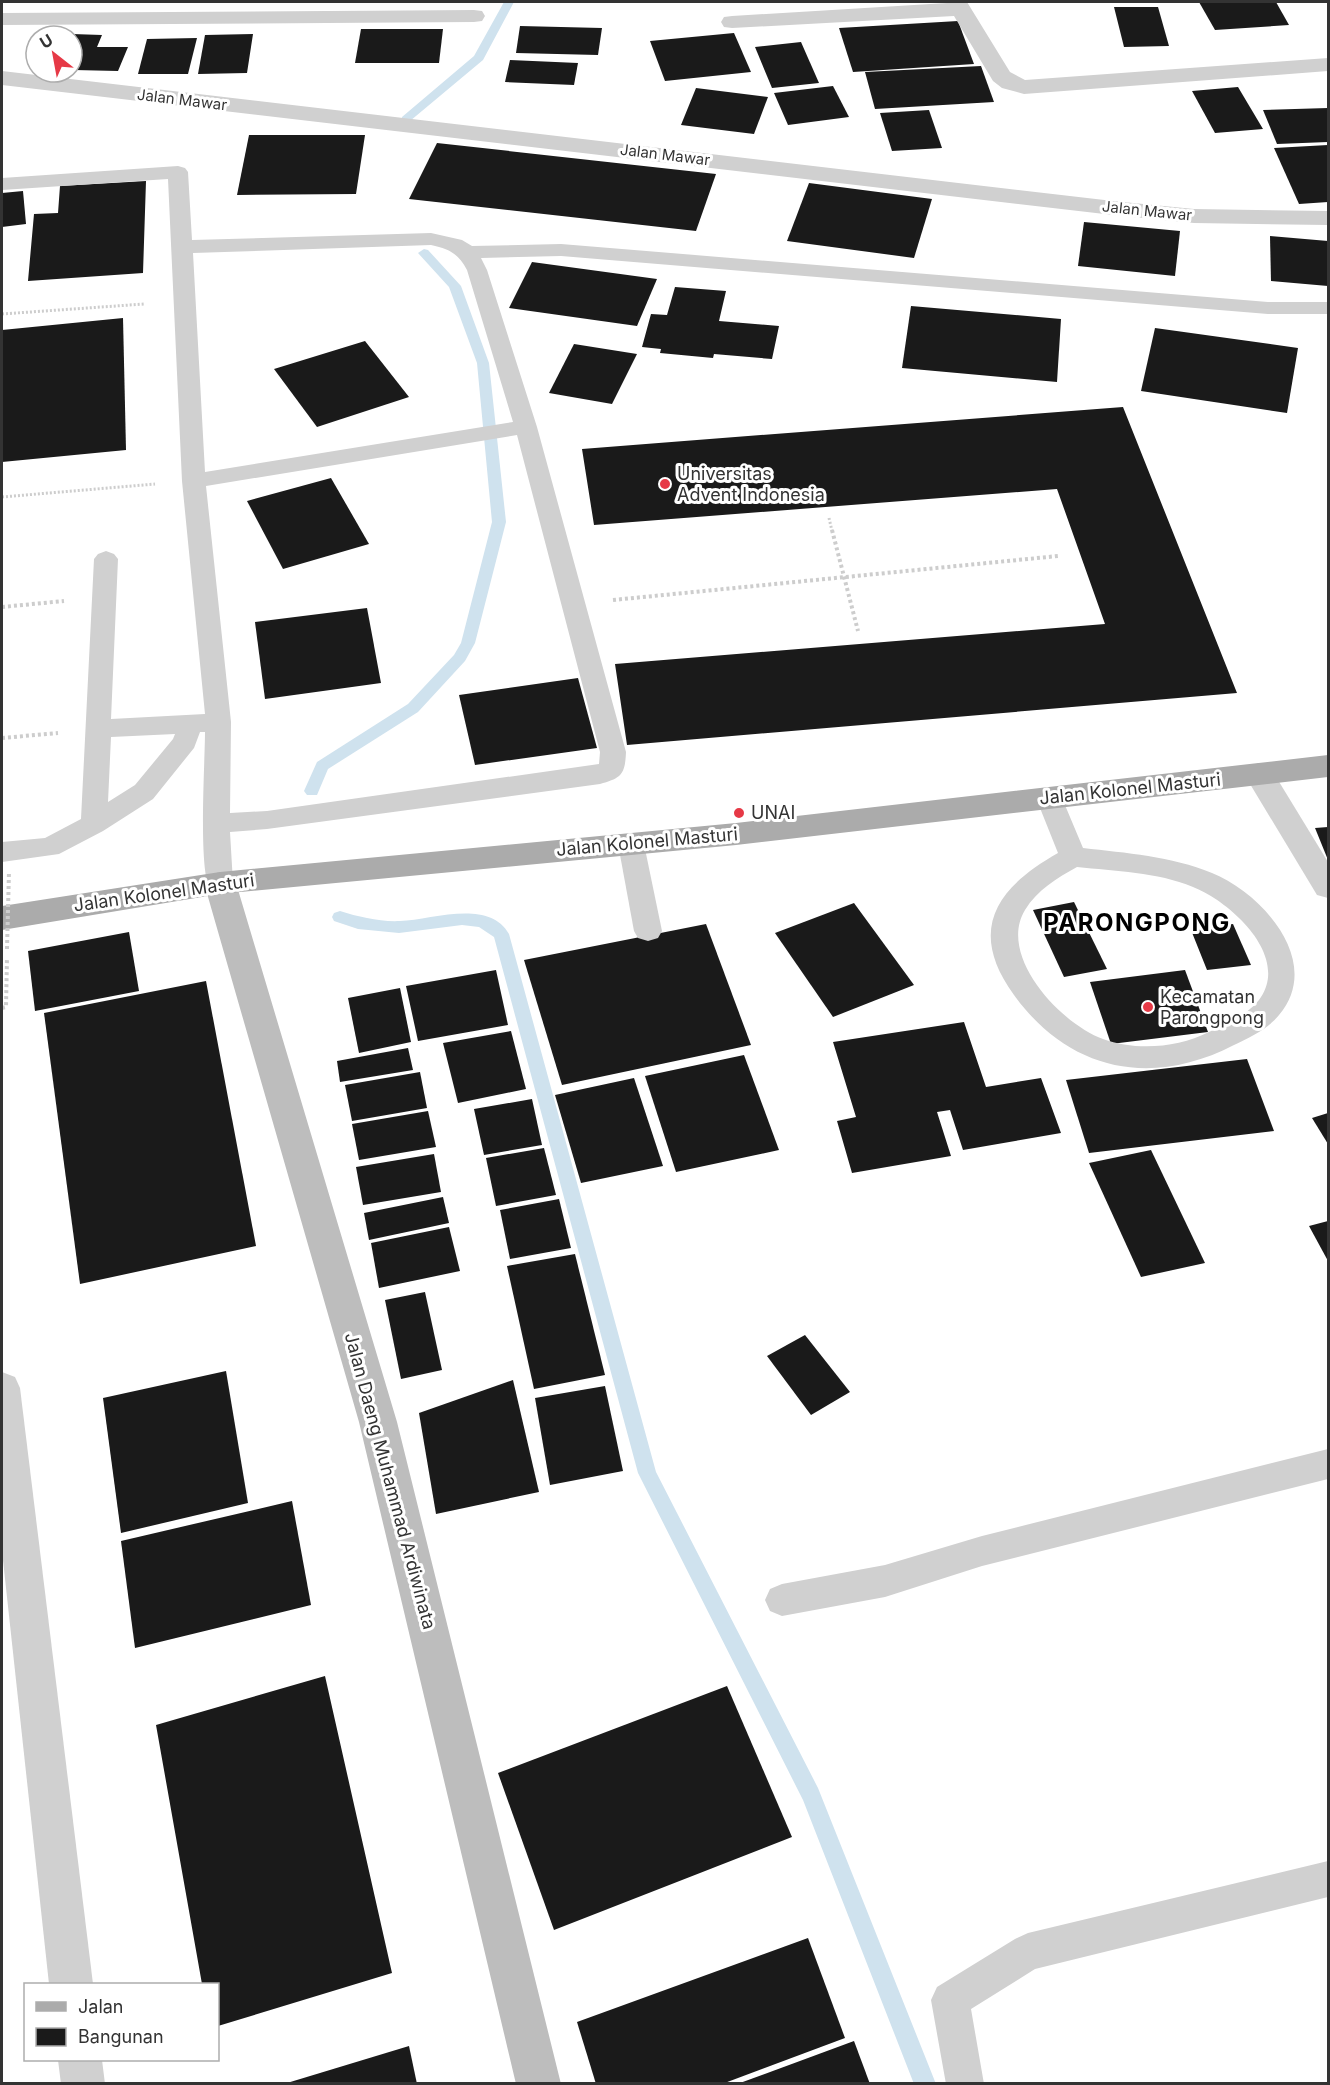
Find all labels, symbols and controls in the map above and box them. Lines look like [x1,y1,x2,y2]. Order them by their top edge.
north arrow [24,24,84,84]
text: U [36,30,56,53]
street label: Jalan Mawar [136,85,228,114]
street label: Jalan Mawar [619,140,711,169]
street label: Jalan Mawar [1101,196,1193,225]
place label: Universitas Advent Indonesia [677,463,825,505]
marker: Universitas Advent Indonesia [658,477,672,491]
street label: Jalan Kolonel Masturi [1038,769,1222,808]
place label: UNAI [751,802,795,823]
marker: UNAI [732,806,746,820]
street label: Jalan Kolonel Masturi [555,823,739,860]
street label: Jalan Kolonel Masturi [72,869,256,916]
district label: PARONGPONG [1043,908,1231,937]
place label: Kecamatan Parongpong [1160,986,1264,1028]
marker: Kecamatan Parongpong [1141,1000,1155,1014]
street label: Jalan Daeng Muhammad Ardiwinata [341,1330,440,1632]
legend [24,1983,219,2061]
text: Jalan [78,1996,123,2017]
text: Bangunan [78,2026,164,2047]

